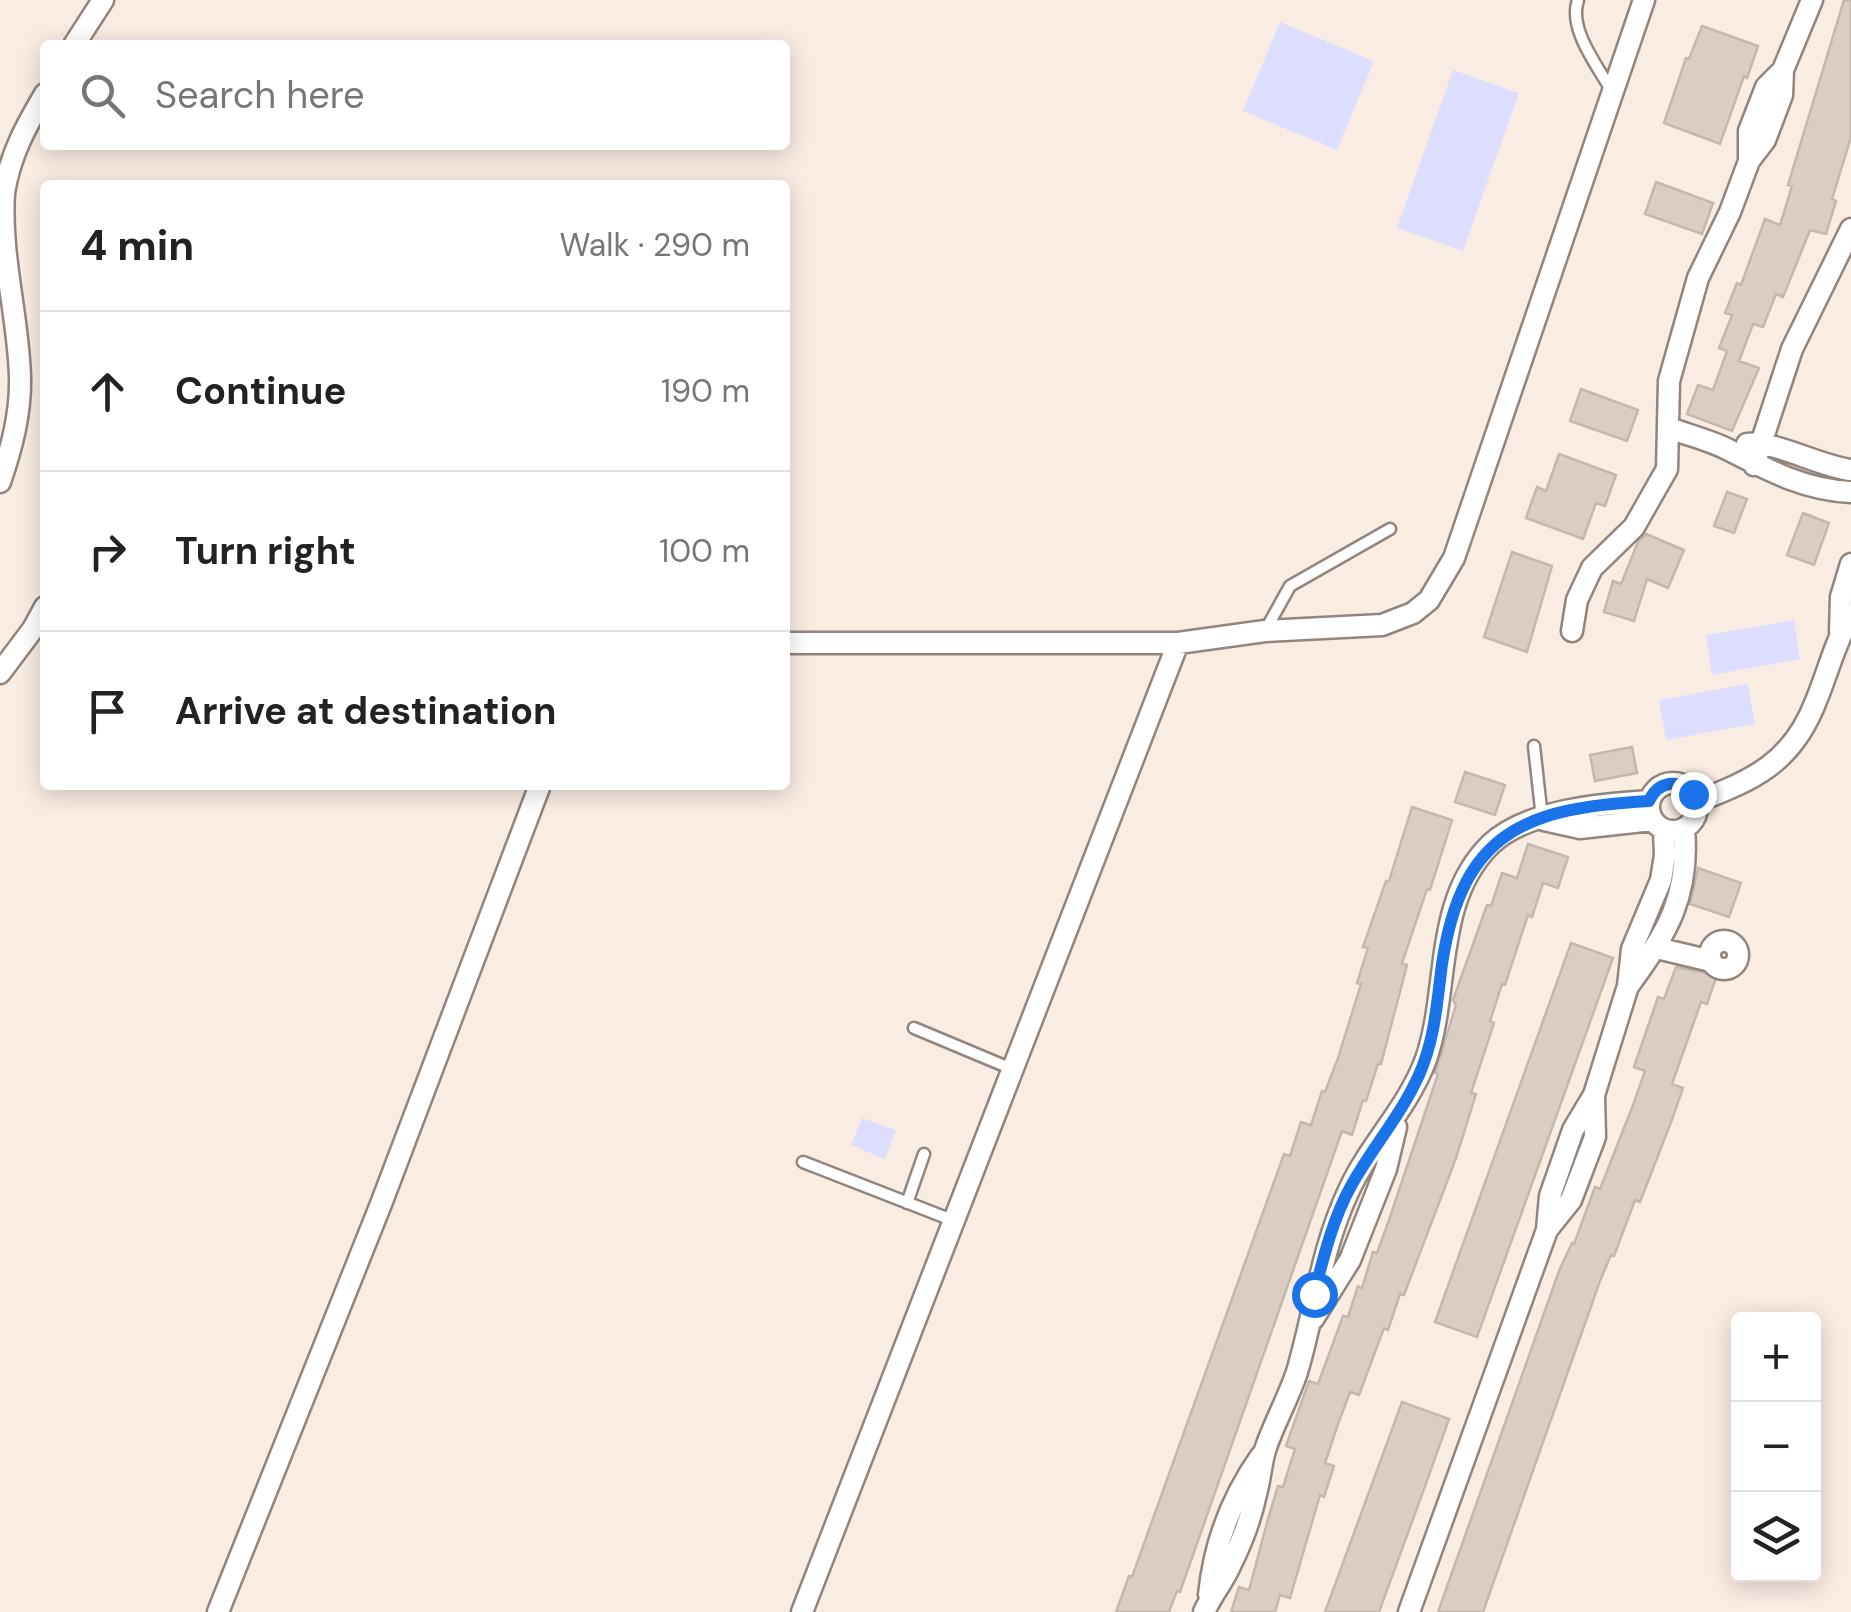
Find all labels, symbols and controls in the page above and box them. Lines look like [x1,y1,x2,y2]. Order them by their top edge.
search box [40,40,790,150]
icon: search [75,68,130,123]
text: Search here [155,70,365,120]
text: 4 min [80,218,194,273]
text: Walk · 290 m [559,224,750,266]
icon: ahead [80,364,135,419]
text: Continue [175,366,346,416]
text: 190 m [661,370,750,412]
icon: right [80,524,135,579]
text: Turn right [175,526,356,576]
text: 100 m [659,530,750,572]
icon: arrive [80,684,135,739]
text: Arrive at destination [175,686,557,736]
route end [1671,772,1717,818]
route start [1292,1272,1338,1318]
map controls [1731,1312,1821,1582]
button: + [1731,1312,1821,1402]
button: − [1731,1402,1821,1492]
button: layers [1731,1492,1821,1582]

